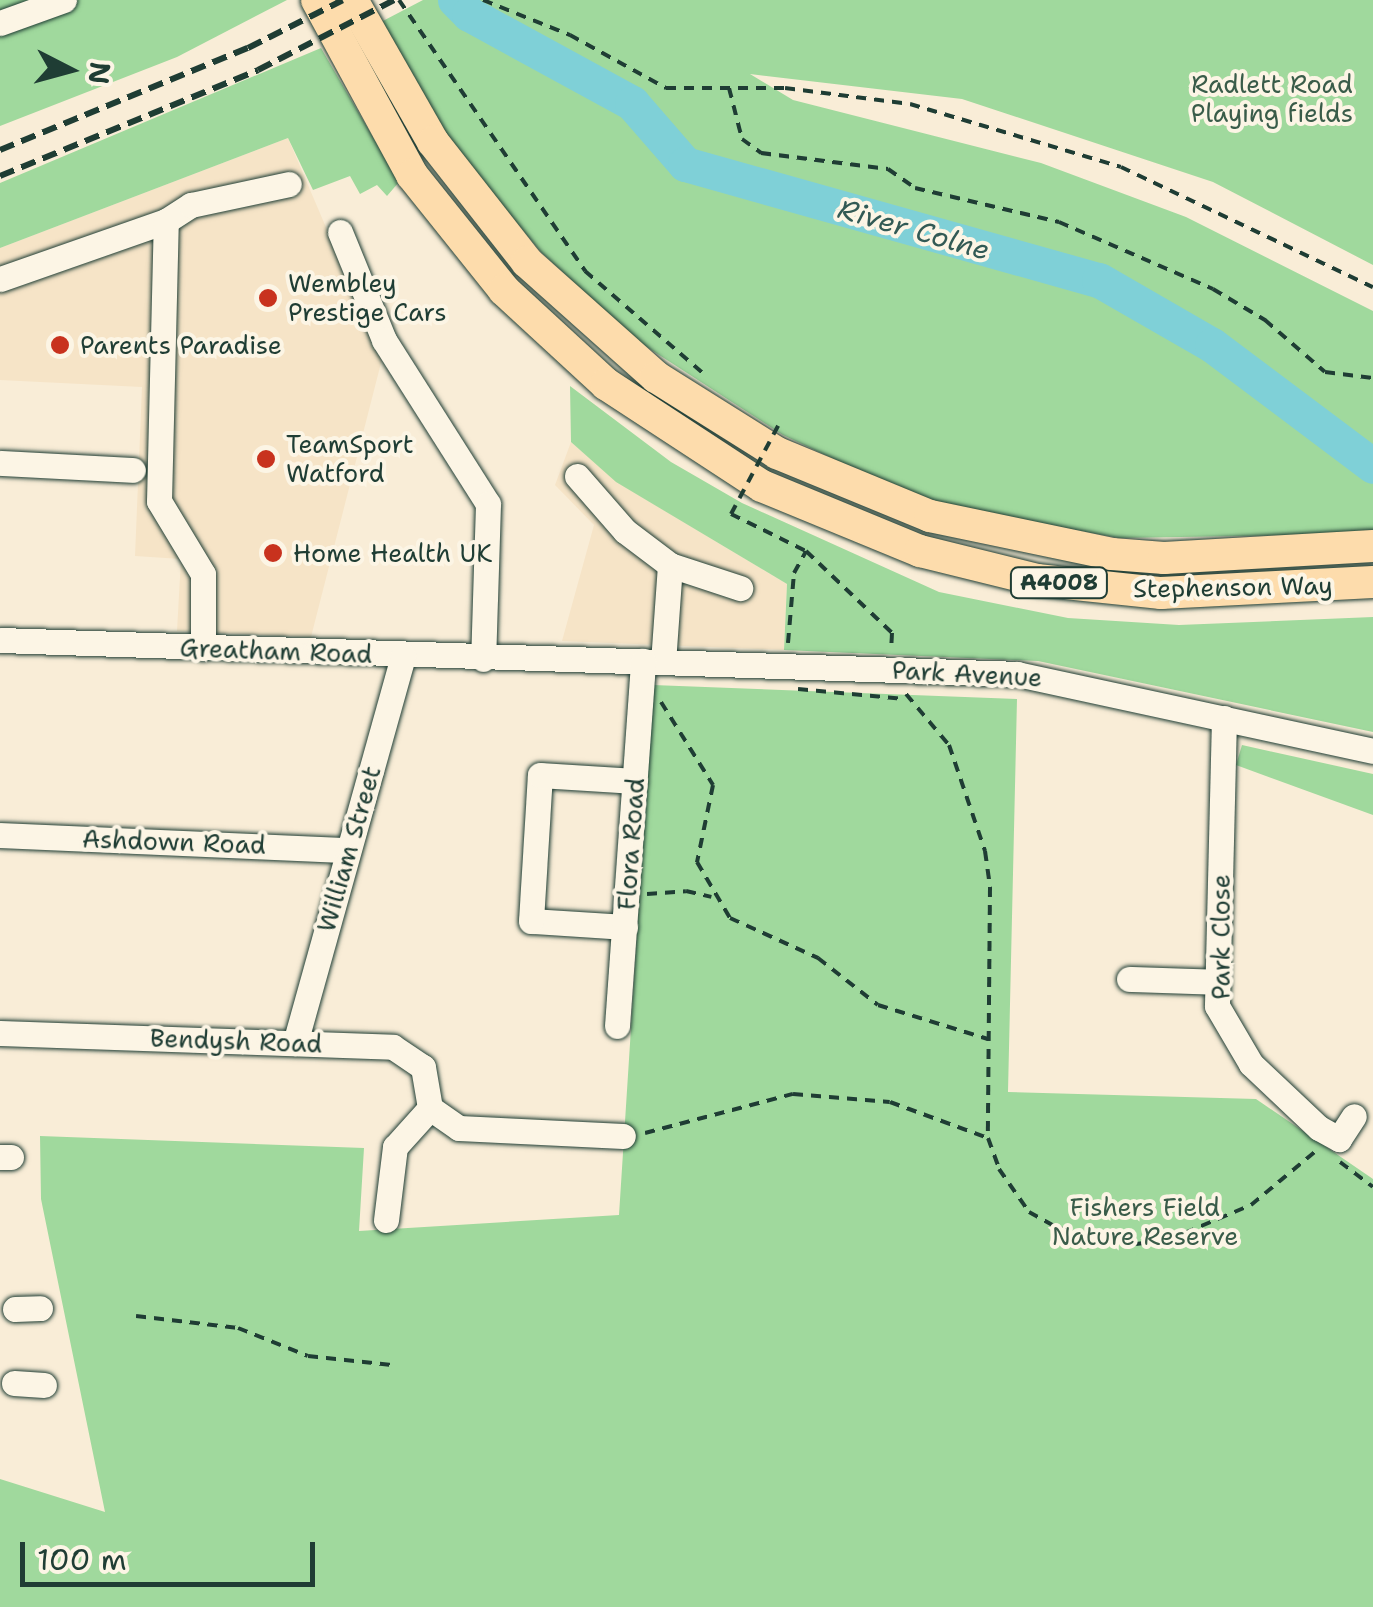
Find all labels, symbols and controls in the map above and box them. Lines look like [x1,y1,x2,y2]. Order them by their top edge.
north arrow [20,20,120,120]
text: N [80,60,120,86]
park label: Radlett Road Playing fields [1191,70,1353,129]
water label: River Colne [834,191,994,267]
place label: Wembley Prestige Cars [288,269,447,328]
marker: Wembley Prestige Cars [257,287,279,309]
place label: Parents Paradise [80,330,282,360]
marker: Parents Paradise [49,334,71,356]
place label: TeamSport Watford [286,430,414,489]
marker: TeamSport Watford [255,448,277,470]
place label: Home Health UK [293,538,492,568]
marker: Home Health UK [262,542,284,564]
road number: A4008 [1009,566,1109,600]
street label: Stephenson Way [1133,570,1333,604]
street label: Greatham Road [179,633,373,669]
street label: Park Avenue [891,655,1043,693]
street label: William Street [311,762,387,936]
street label: Flora Road [611,777,651,911]
street label: Ashdown Road [82,824,266,860]
street label: Park Close [1206,874,1236,1000]
street label: Bendysh Road [149,1023,323,1059]
park label: Fishers Field Nature Reserve [1052,1193,1238,1252]
scale bar [25,1522,320,1584]
text: 100 m [37,1539,127,1580]

